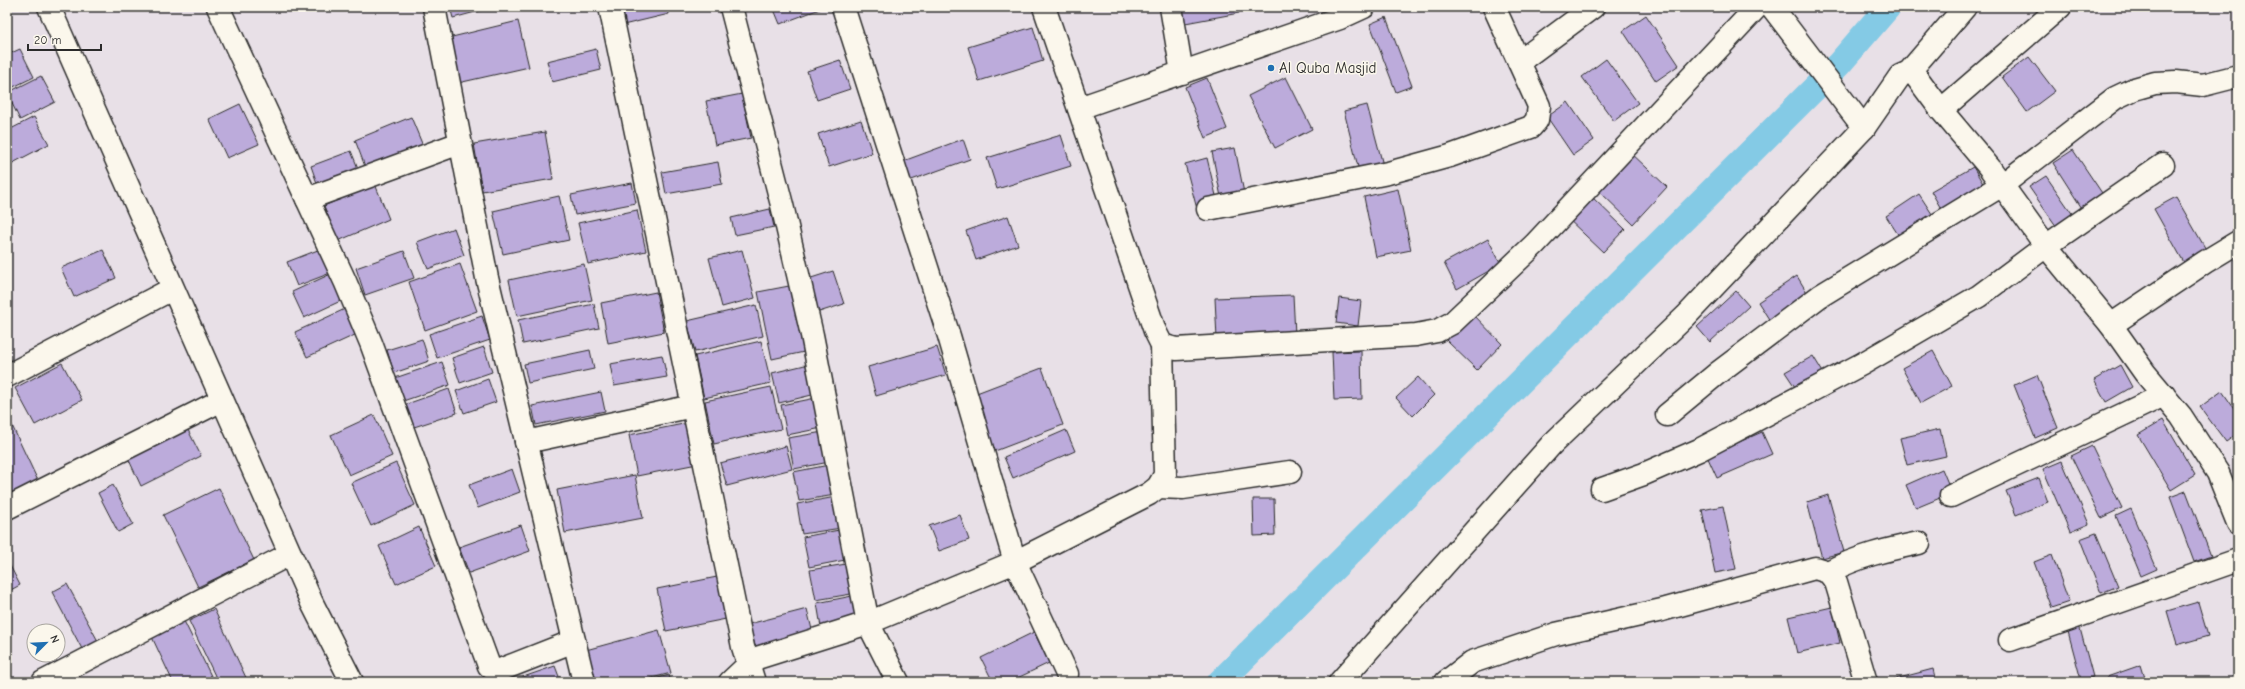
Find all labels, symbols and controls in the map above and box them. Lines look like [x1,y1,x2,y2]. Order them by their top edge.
scale bar [28,26,101,52]
text: 20 m [34,33,62,47]
place label: Al Quba Masjid [1279,59,1377,77]
marker: Al Quba Masjid [1266,63,1276,73]
north arrow [26,623,66,663]
text: N [47,633,62,645]

